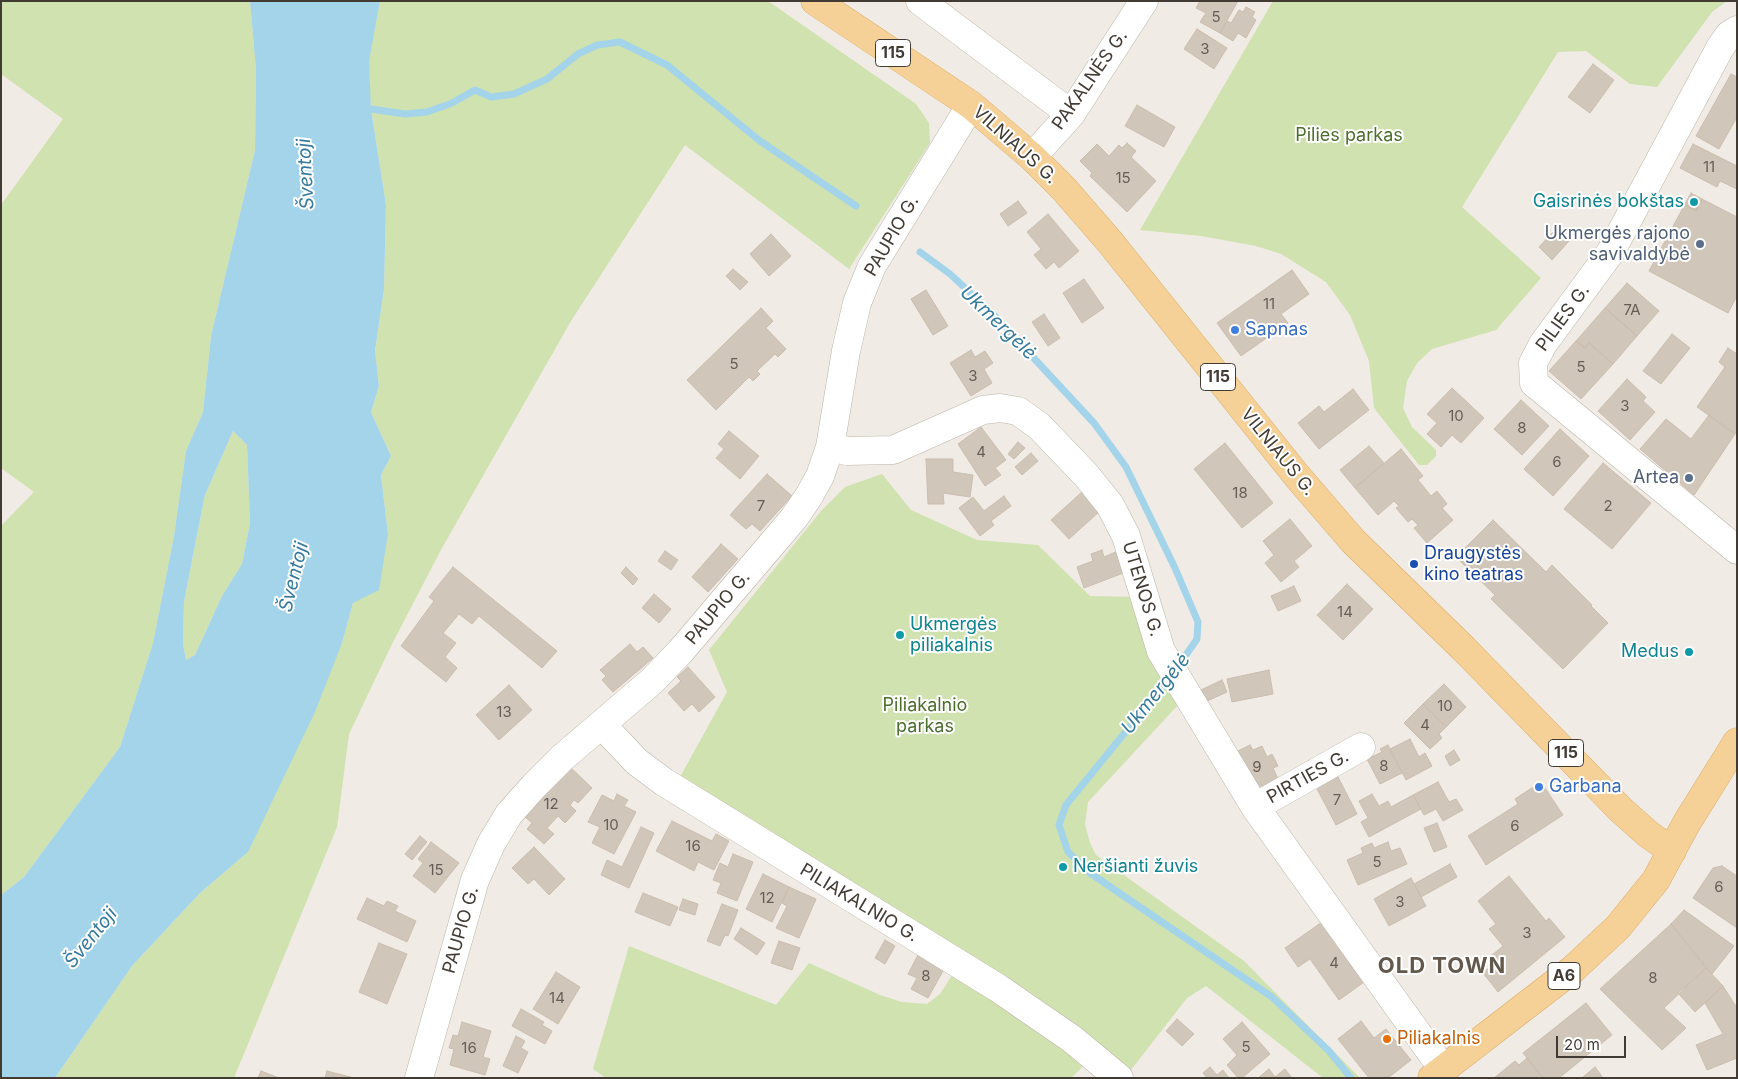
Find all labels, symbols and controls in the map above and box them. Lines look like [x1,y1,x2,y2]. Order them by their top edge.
house number: 5 [1211,8,1221,26]
street label: PAKALNĖS G. [1048,26,1132,134]
road number: 115 [876,40,910,66]
house number: 3 [1200,40,1210,58]
street label: VILNIAUS G. [968,101,1062,189]
park label: Pilies parkas [1295,125,1403,147]
water label: Šventoji [293,138,319,210]
house number: 11 [1703,158,1715,176]
house number: 15 [1115,169,1131,187]
place label: Gaisrinės bokštas [1533,191,1684,213]
street label: PAUPIO G. [860,192,924,280]
marker: Gaisrinės bokštas [1688,196,1700,208]
place label: Ukmergės rajono savivaldybė [1544,223,1690,266]
marker: Ukmergės rajono savivaldybė [1694,238,1706,250]
street label: PILIES G. [1532,280,1594,356]
water label: Ukmergėlė [955,281,1041,365]
house number: 11 [1263,295,1275,313]
house number: 7A [1623,301,1641,319]
place label: Sapnas [1245,319,1308,341]
marker: Sapnas [1229,324,1241,336]
house number: 5 [729,355,739,373]
house number: 5 [1576,358,1586,376]
road number: 115 [1200,364,1236,391]
house number: 3 [968,367,978,385]
house number: 3 [1620,397,1630,415]
street label: VILNIAUS G. [1236,404,1320,500]
house number: 10 [1448,407,1464,425]
house number: 8 [1517,419,1527,437]
house number: 4 [976,443,986,461]
house number: 6 [1552,453,1562,471]
place label: Artea [1633,467,1679,489]
marker: Artea [1683,472,1695,484]
house number: 18 [1232,484,1248,502]
house number: 7 [757,497,765,515]
house number: 2 [1603,497,1613,515]
street label: UTENOS G. [1117,539,1167,639]
water label: Šventoji [274,540,314,614]
place label: Draugystės kino teatras [1424,543,1523,586]
marker: Draugystės kino teatras [1408,558,1420,570]
street label: PAUPIO G. [681,567,755,649]
house number: 14 [1337,603,1353,621]
place label: Ukmergės piliakalnis [910,614,997,656]
marker: Ukmergės piliakalnis [894,629,906,641]
place label: Medus [1621,641,1679,663]
marker: Medus [1683,646,1695,658]
water label: Ukmergėlė [1117,649,1195,739]
park label: Piliakalnio parkas [883,695,967,738]
house number: 10 [1437,697,1453,715]
house number: 13 [496,703,512,721]
house number: 4 [1420,716,1430,734]
road number: 115 [1548,740,1584,766]
street label: PIRTIES G. [1263,746,1353,808]
house number: 8 [1379,757,1389,775]
house number: 9 [1252,758,1262,776]
place label: Garbana [1549,776,1622,798]
marker: Garbana [1533,781,1545,793]
house number: 7 [1333,791,1341,809]
house number: 12 [543,795,559,813]
house number: 10 [603,816,619,834]
house number: 6 [1510,817,1520,835]
house number: 16 [685,837,701,855]
house number: 5 [1372,853,1382,871]
place label: Neršianti žuvis [1073,856,1198,878]
street label: PILIAKALNIO G. [796,859,922,947]
house number: 15 [428,861,444,879]
marker: Neršianti žuvis [1057,861,1069,873]
house number: 6 [1714,878,1724,896]
street label: PAUPIO G. [438,884,484,976]
house number: 12 [759,889,775,907]
house number: 3 [1395,893,1405,911]
water label: Šventoji [60,903,122,973]
house number: 3 [1522,924,1532,942]
district label: OLD TOWN [1377,953,1507,979]
house number: 4 [1329,954,1339,972]
road number: A6 [1548,962,1580,989]
house number: 8 [921,967,931,985]
house number: 8 [1648,969,1658,987]
house number: 14 [549,989,565,1007]
scale bar [1558,1026,1628,1058]
place label: Piliakalnis [1397,1028,1481,1050]
marker: Piliakalnis [1381,1033,1393,1045]
text: 20 m [1564,1035,1600,1054]
house number: 5 [1241,1038,1251,1056]
house number: 16 [461,1039,477,1057]

